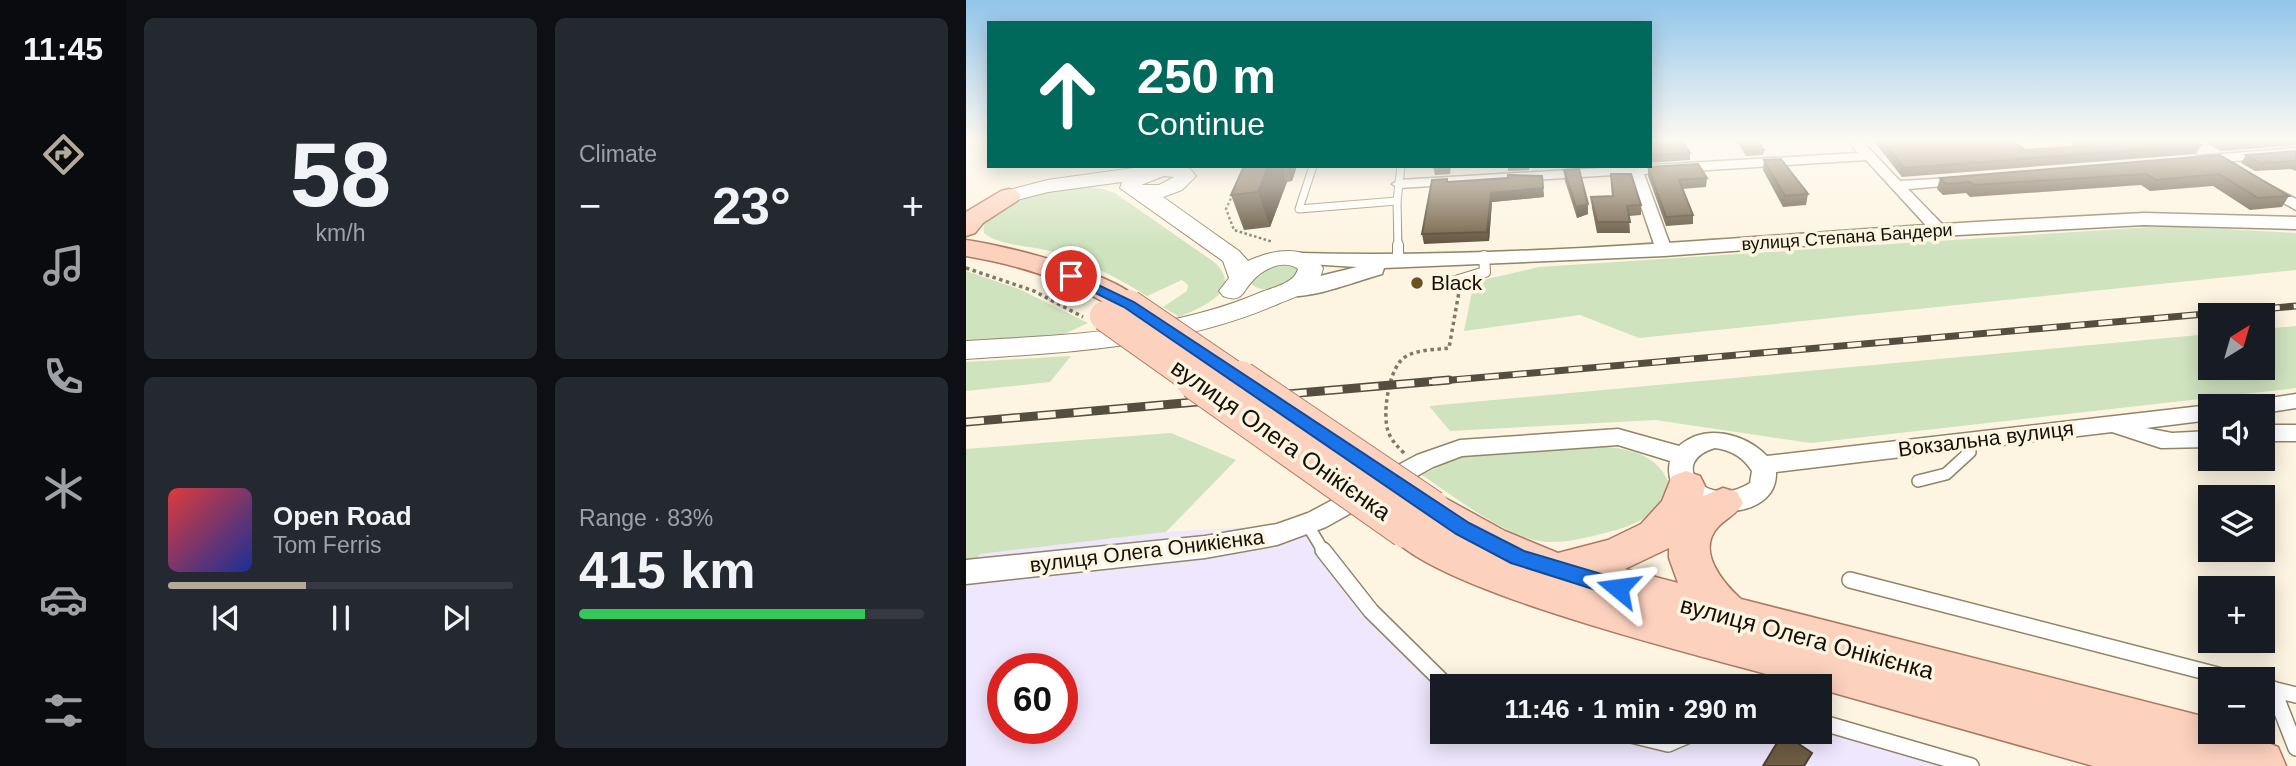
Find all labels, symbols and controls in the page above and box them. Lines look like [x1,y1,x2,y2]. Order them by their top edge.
text: 11:45 [23,31,103,67]
icon: ahead [1022,49,1113,140]
text: 250 m [1137,49,1276,103]
text: Continue [1137,106,1265,142]
text: 58 [290,124,391,225]
icon: directions [39,130,88,179]
text: Climate [579,141,657,167]
text: 23° [712,177,791,235]
text: − [579,185,601,227]
text: + [902,185,924,227]
text: km/h [316,220,365,246]
street label: вулиця Степана Бандери [1741,220,1953,254]
icon: music [39,241,88,290]
pin [1041,246,1101,306]
icon: arrive [1052,257,1090,295]
place label: Black [1431,271,1483,294]
marker: Black [1409,275,1425,291]
north arrow [2198,303,2275,380]
map controls [2198,303,2275,744]
icon: phone [39,352,88,401]
street label: вулиця Олега Онікієнка [1166,354,1397,526]
button: sound [2198,394,2275,471]
street label: Вокзальна вулиця [1897,416,2075,461]
icon: climate [39,464,88,513]
button: layers [2198,485,2275,562]
text: Open Road [273,501,412,531]
text: Range · 83% [579,505,713,531]
street label: вулиця Олега Оникієнка [1028,525,1266,576]
text: Tom Ferris [273,532,382,558]
text: 415 km [579,541,755,599]
position arrow [1581,551,1655,625]
icon: car [39,575,88,624]
button: + [2198,576,2275,653]
street label: вулиця Олега Онікієнка [1677,591,1938,685]
icon: previous [207,599,245,637]
icon: pause [322,599,360,637]
icon: next [437,599,475,637]
speed limit sign: 60 [987,653,1078,744]
button: − [2198,667,2275,744]
icon: filters [39,686,88,735]
text: 11:46 · 1 min · 290 m [1505,694,1757,724]

